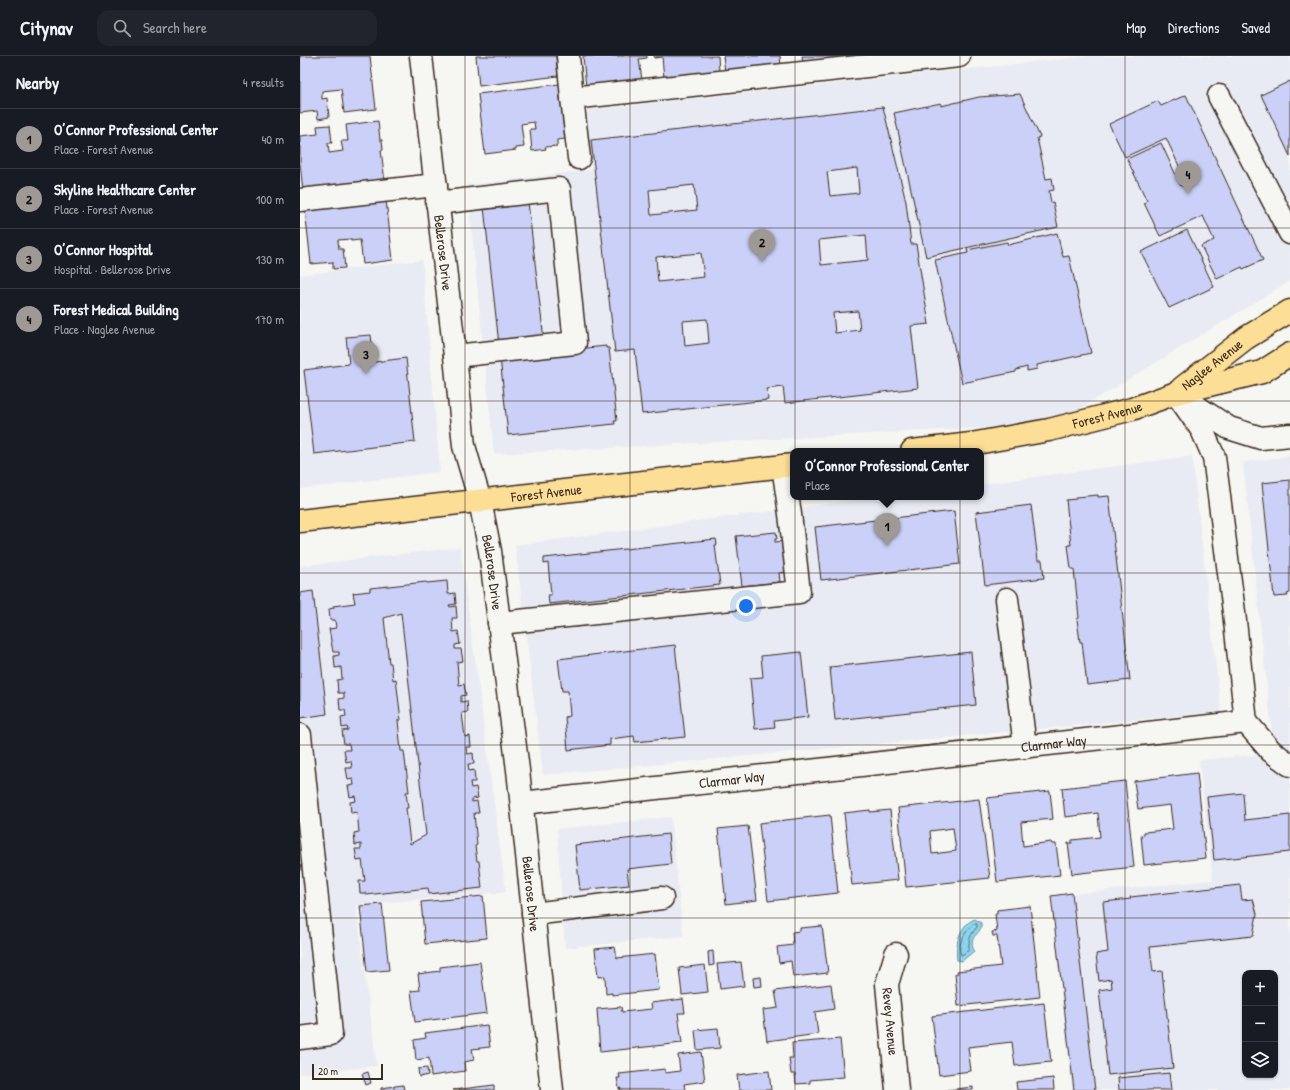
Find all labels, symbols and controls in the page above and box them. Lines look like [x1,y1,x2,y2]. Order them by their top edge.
search box [97,10,377,46]
text: Citynav [20,15,73,41]
icon: search [111,17,133,39]
text: Search here [143,17,207,38]
text: Map [1126,18,1146,37]
text: Directions [1168,18,1219,37]
text: Saved [1241,18,1270,37]
text: Nearby [16,71,59,94]
text: 4 results [243,73,284,91]
text: O’Connor Professional Center [54,119,218,140]
text: 1 [27,130,31,148]
text: 40 m [261,130,284,148]
text: Place · Forest Avenue [54,140,153,158]
pin: 4 [1175,161,1201,194]
text: Skyline Healthcare Center [54,179,196,200]
text: 2 [26,190,32,208]
text: 100 m [256,190,284,208]
text: Place · Forest Avenue [54,200,153,218]
street label: Bellerose Drive [430,214,458,292]
pin: 2 [749,229,775,262]
text: O’Connor Hospital [54,239,152,260]
text: 3 [26,250,32,268]
text: 130 m [256,250,284,268]
text: Hospital · Bellerose Drive [54,260,171,278]
text: Forest Medical Building [54,299,179,320]
text: 4 [27,310,31,328]
text: 170 m [255,310,284,328]
text: Place · Naglee Avenue [54,320,155,338]
street label: Naglee Avenue [1177,334,1247,394]
pin: 3 [353,341,379,374]
street label: Forest Avenue [1070,396,1145,433]
popup [790,448,984,500]
text: O’Connor Professional Center [805,455,969,476]
text: Place [805,476,830,494]
street label: Forest Avenue [509,479,583,506]
pin: 1 [874,513,900,546]
street label: Bellerose Drive [478,533,507,611]
your location [736,596,756,616]
street label: Clarmar Way [1020,730,1088,756]
street label: Clarmar Way [698,766,766,792]
street label: Bellerose Drive [518,855,545,933]
map controls [1242,970,1278,1078]
button: + [1242,970,1278,1006]
street label: Revey Avenue [878,987,904,1057]
button: − [1242,1006,1278,1042]
button: layers [1242,1042,1278,1078]
scale bar [312,1062,383,1081]
text: 20 m [318,1064,338,1078]

